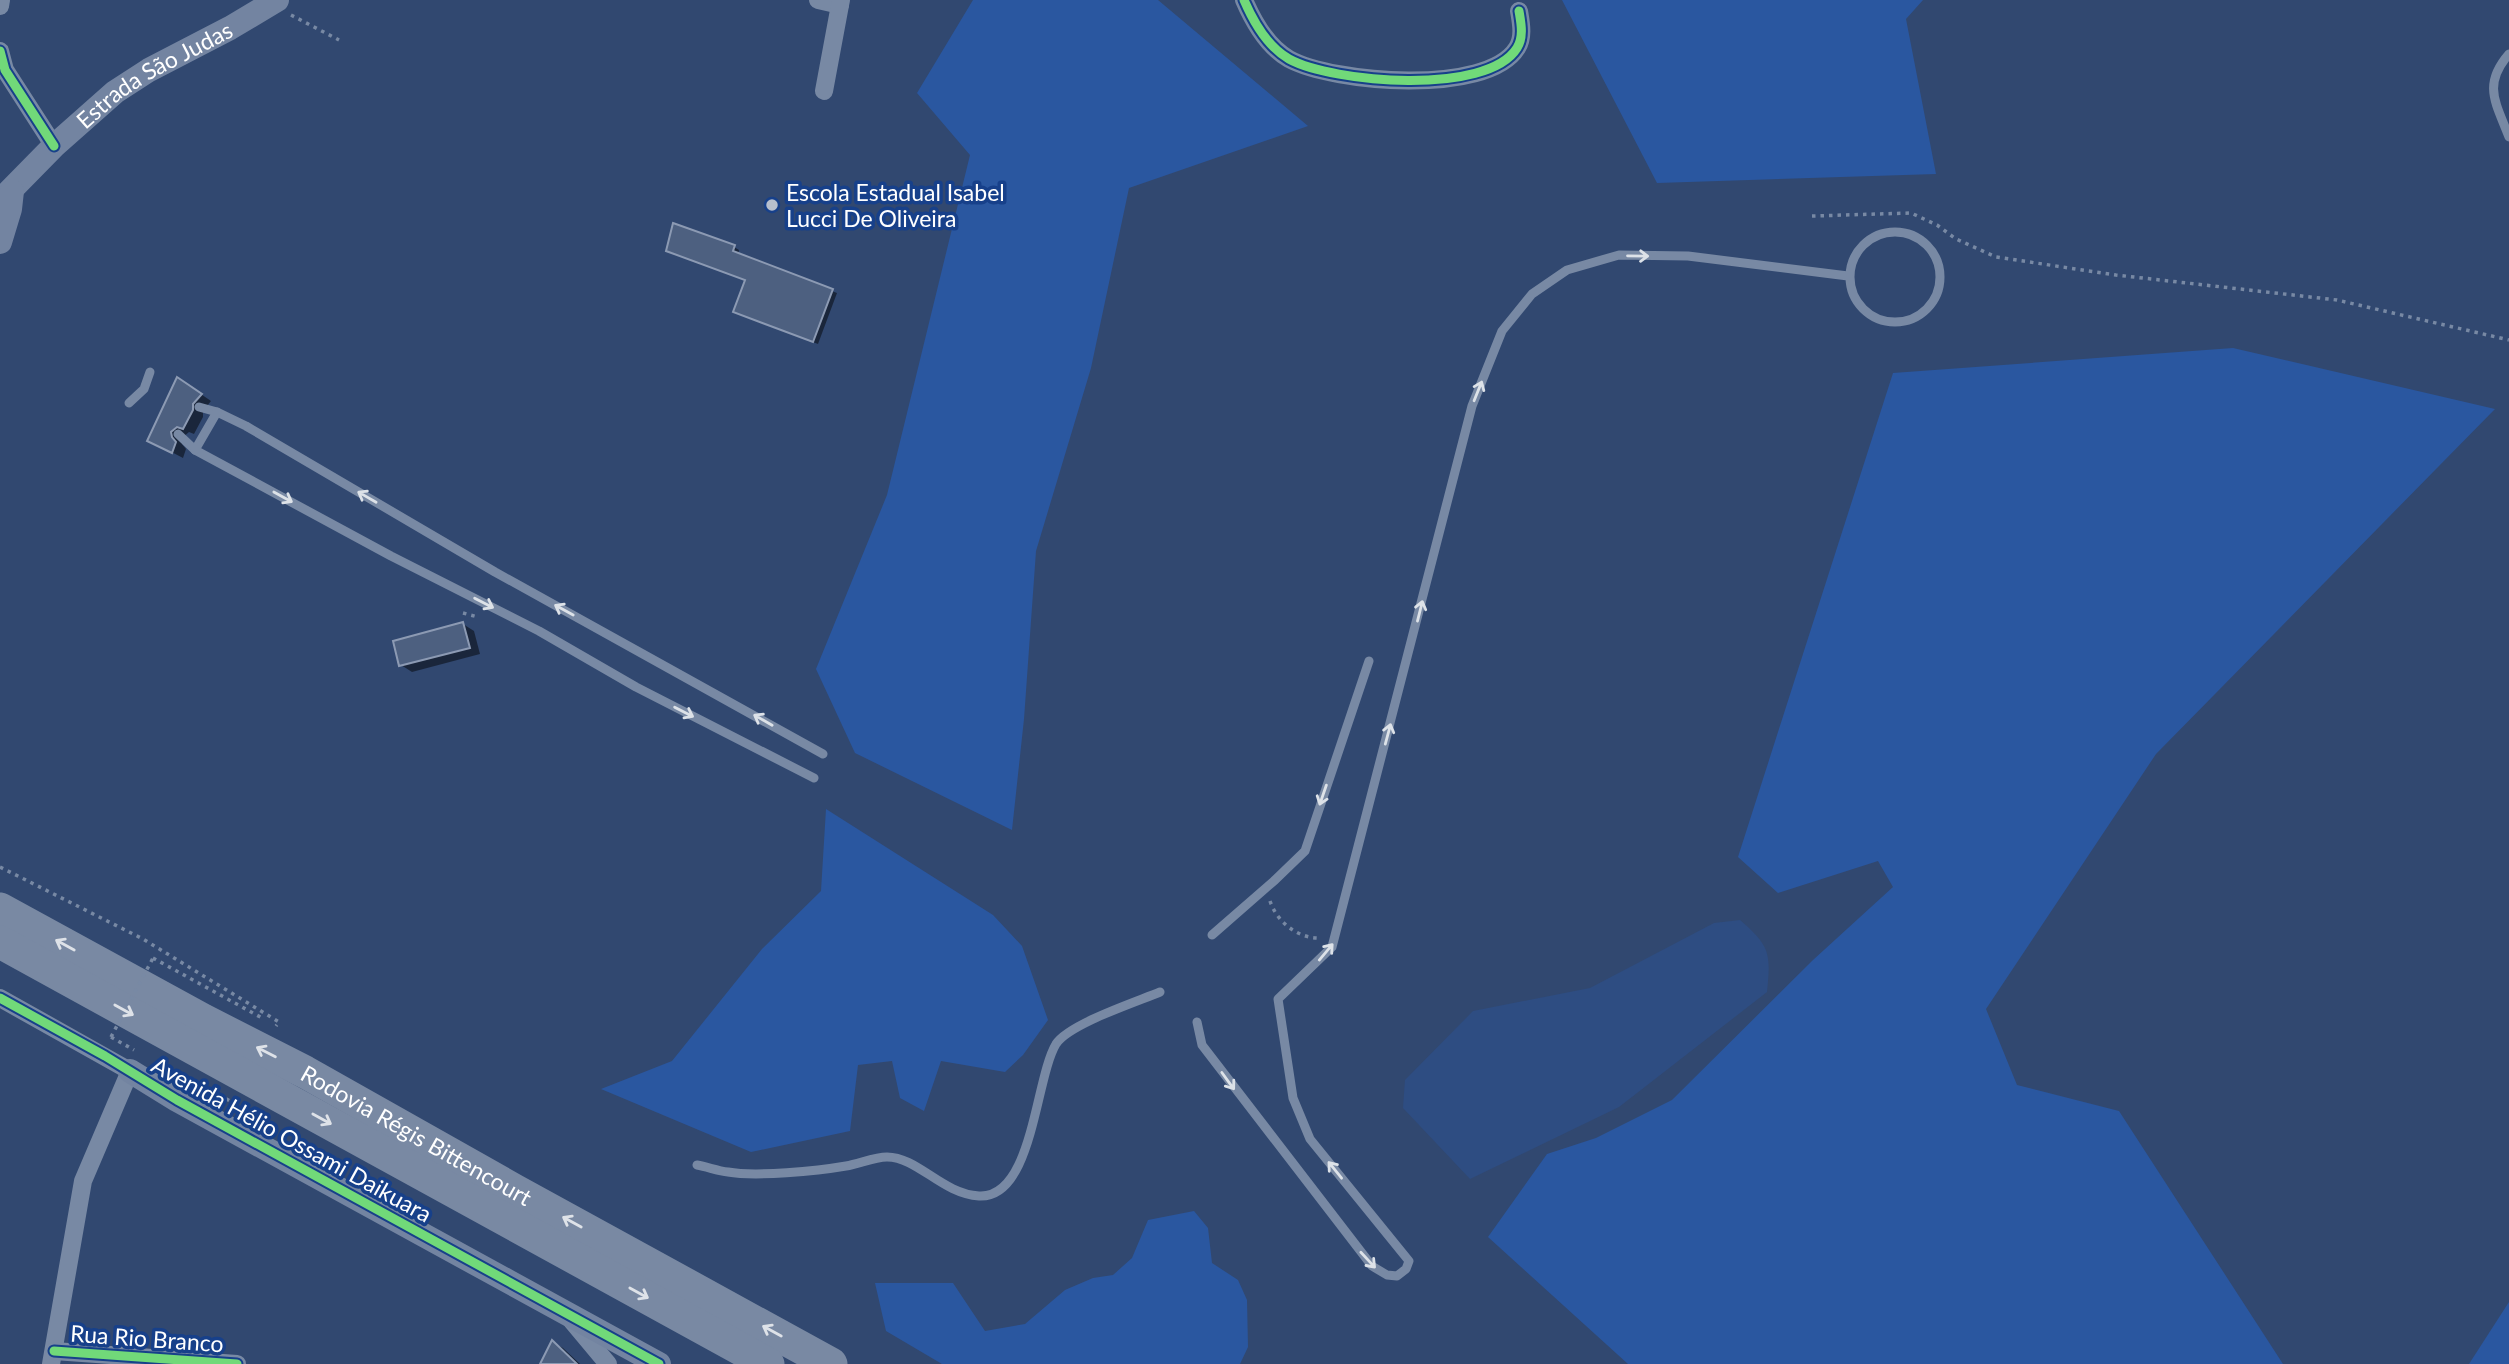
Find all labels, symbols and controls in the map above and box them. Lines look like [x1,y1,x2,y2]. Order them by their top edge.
street label: Estrada São Judas [70,15,237,134]
place label: Escola Estadual Isabel Lucci De Oliveira [786,178,1005,232]
marker: Escola Estadual Isabel Lucci De Oliveira [764,197,780,213]
one-way arrow [1626,249,1649,262]
one-way arrow [1473,381,1486,402]
one-way arrow [272,490,292,504]
one-way arrow [357,490,377,504]
one-way arrow [473,596,494,610]
one-way arrow [1414,600,1427,622]
one-way arrow [555,603,575,617]
one-way arrow [673,705,693,719]
one-way arrow [754,713,774,727]
one-way arrow [1382,723,1395,746]
one-way arrow [1316,784,1329,806]
one-way arrow [56,938,76,952]
one-way arrow [1318,943,1333,961]
one-way arrow [114,1003,134,1017]
one-way arrow [256,1045,277,1059]
street label: Avenida Hélio Ossami Daikuara [147,1050,437,1228]
street label: Rodovia Régis Bittencourt [296,1059,537,1211]
one-way arrow [1221,1071,1236,1090]
one-way arrow [311,1113,332,1126]
one-way arrow [1327,1162,1342,1180]
one-way arrow [562,1215,583,1228]
one-way arrow [1360,1251,1377,1268]
one-way arrow [628,1287,649,1301]
street label: Rua Rio Branco [69,1319,225,1357]
one-way arrow [762,1324,782,1338]

